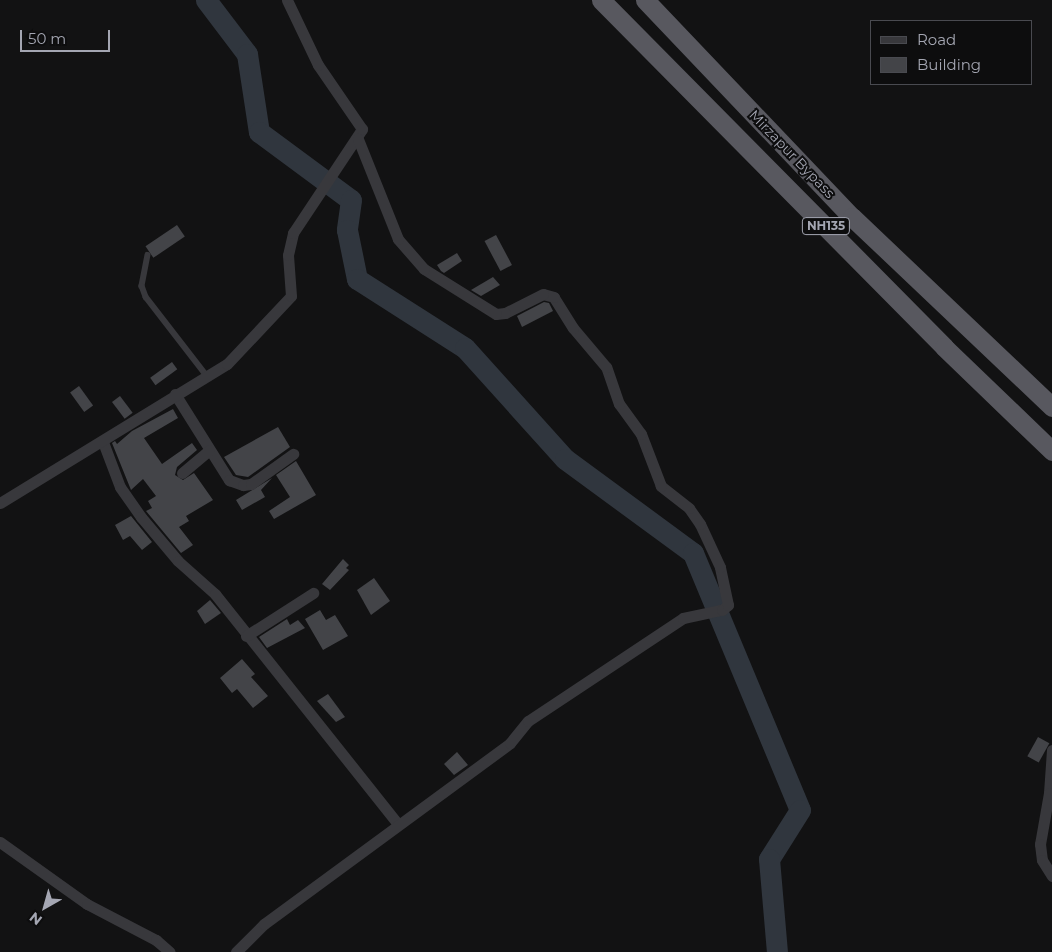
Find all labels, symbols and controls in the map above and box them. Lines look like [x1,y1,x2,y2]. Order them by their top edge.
scale bar [22,20,112,52]
legend [870,20,1032,85]
text: 50 m [28,29,66,48]
text: Road [917,30,956,49]
text: Building [917,55,981,74]
street label: Mirzapur Bypass [746,106,838,202]
road number: NH135 [801,217,851,236]
north arrow [20,882,70,932]
text: N [26,908,46,929]

